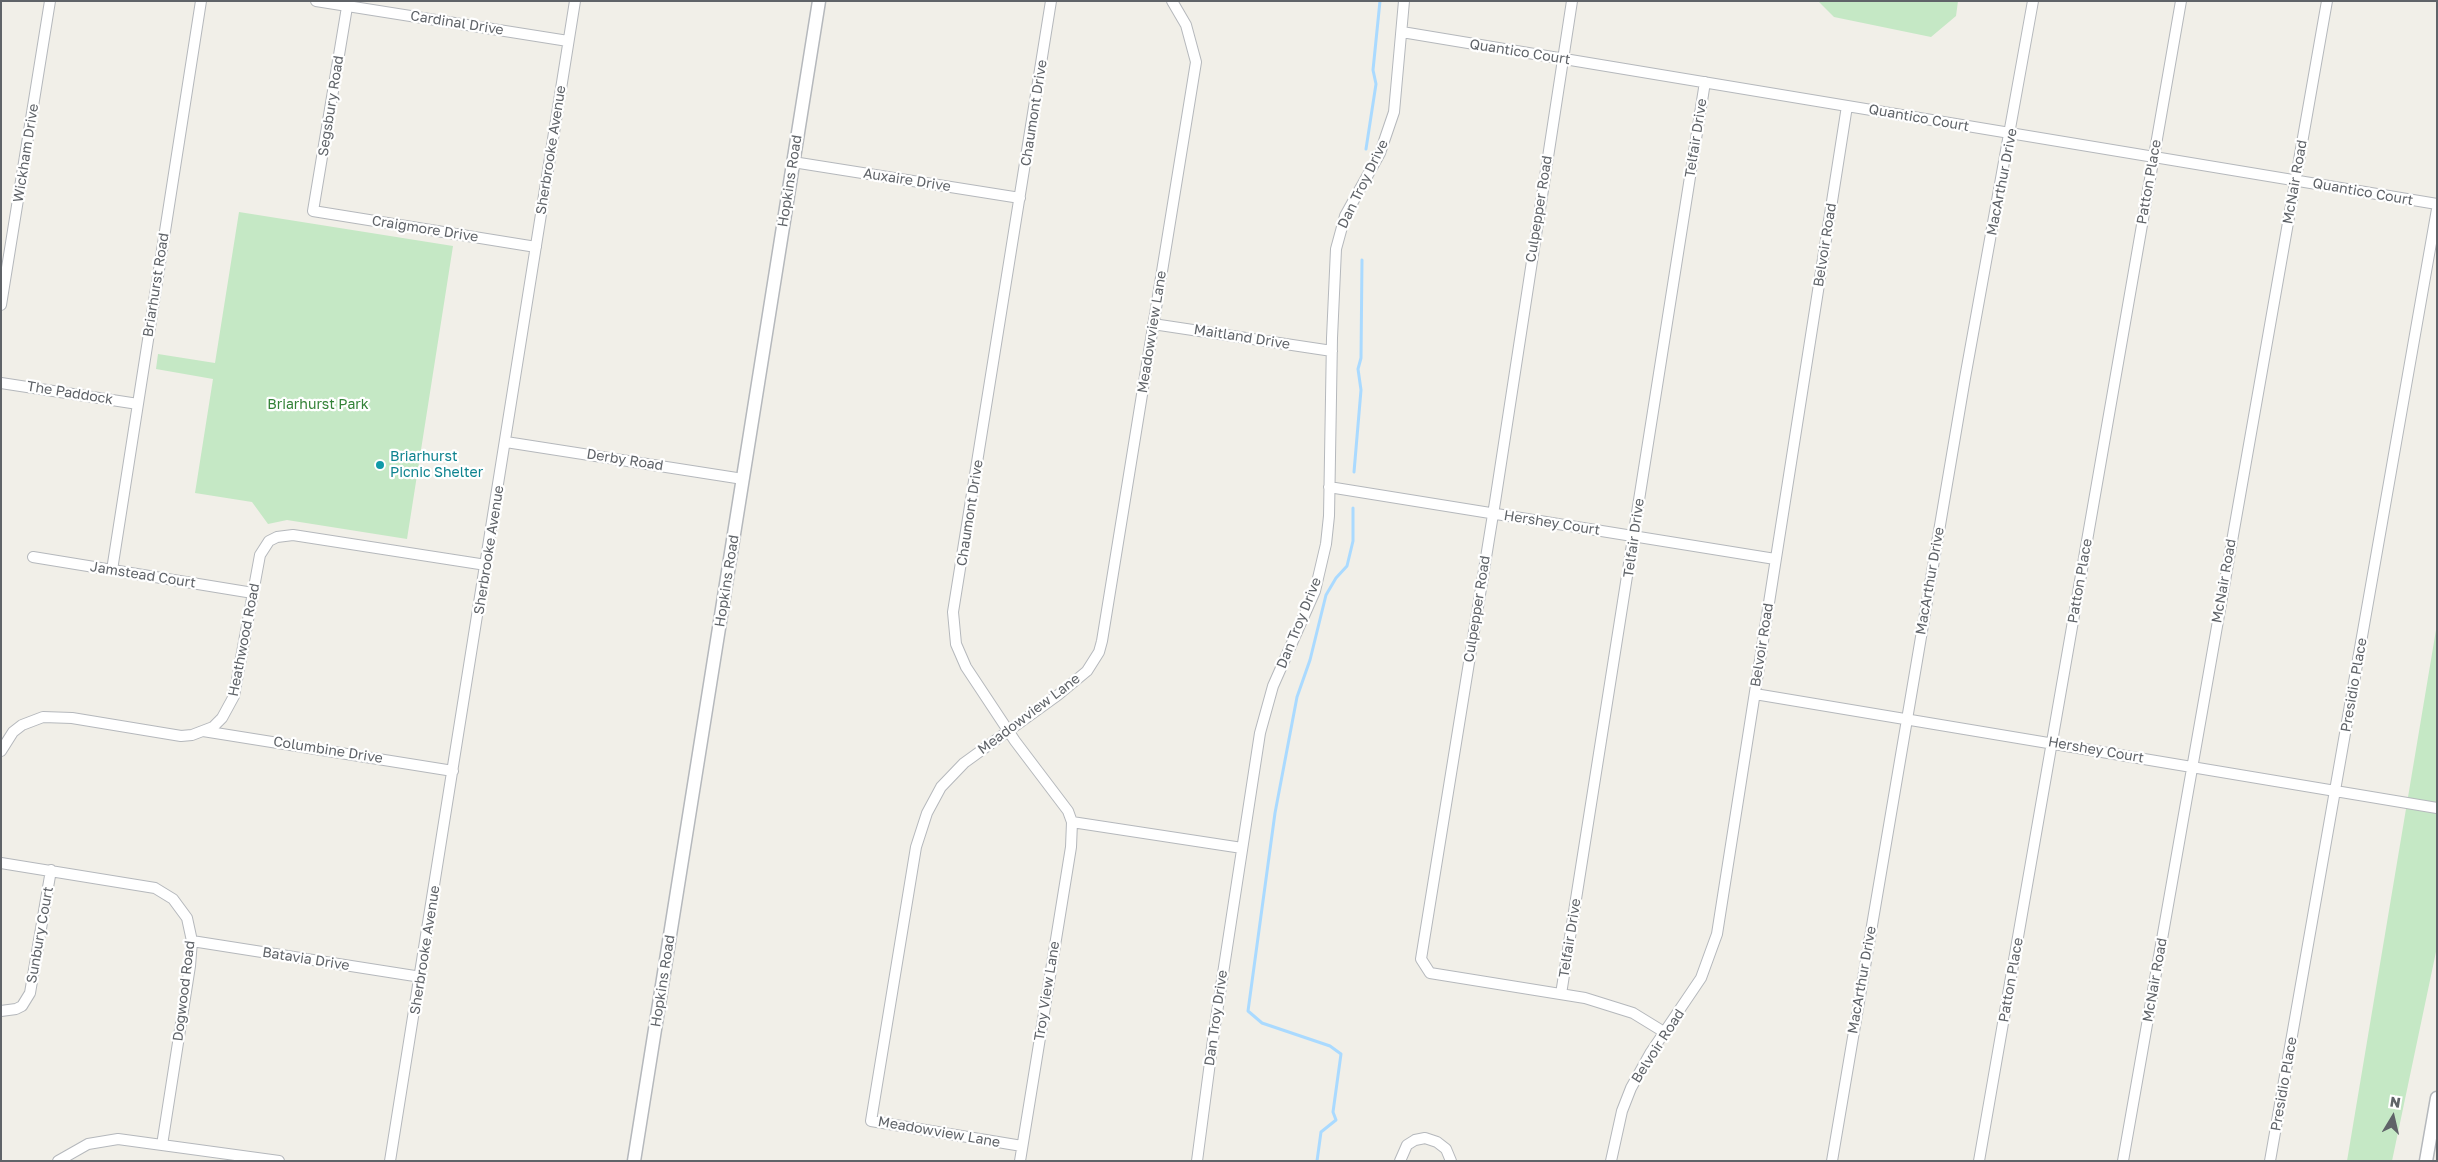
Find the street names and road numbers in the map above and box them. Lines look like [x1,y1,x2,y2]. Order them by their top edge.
street label: Cardinal Drive [409,7,505,39]
street label: Quantico Court [1468,36,1572,68]
street label: Segsbury Road [315,54,347,158]
street label: Chaumont Drive [1017,59,1051,167]
street label: Sherbrooke Avenue [532,84,570,216]
street label: Telfair Drive [1681,97,1711,179]
street label: Quantico Court [1867,101,1971,135]
street label: Wickham Drive [10,102,42,204]
street label: MacArthur Drive [1983,127,2021,237]
street label: Hopkins Road [774,134,806,228]
street label: Dan Troy Drive [1334,137,1392,231]
street label: Patton Place [2133,138,2165,226]
street label: McNair Road [2279,139,2311,225]
street label: Culpepper Road [1522,154,1556,264]
street label: Auxaire Drive [862,165,952,195]
street label: Quantico Court [2311,175,2415,209]
street label: Belvoir Road [1810,202,1840,288]
street label: Craigmore Drive [371,212,479,246]
street label: Briarhurst Road [139,232,173,338]
street label: Meadowview Lane [1134,270,1170,394]
street label: Maitland Drive [1193,321,1291,353]
street label: The Paddock [26,378,114,408]
street label: Derby Road [585,446,665,474]
street label: Chaumont Drive [953,459,987,567]
street label: Sherbrooke Avenue [470,484,508,616]
street label: Telfair Drive [1620,497,1648,579]
street label: Hershey Court [1503,507,1601,539]
street label: MacArthur Drive [1912,526,1948,636]
street label: Hopkins Road [711,534,743,628]
street label: Patton Place [2064,537,2096,625]
street label: McNair Road [2208,538,2240,624]
street label: Culpepper Road [1460,554,1494,664]
street label: Jamstead Court [89,558,197,592]
street label: Dan Troy Drive [1273,575,1325,671]
street label: Heathwood Road [225,582,263,698]
street label: Belvoir Road [1747,602,1777,688]
street label: Presidio Place [2337,637,2371,733]
street label: Meadowview Lane [975,670,1083,758]
street label: Columbine Drive [272,733,384,767]
street label: Hershey Court [2047,733,2145,767]
street label: Sherbrooke Avenue [406,884,444,1016]
street label: Sunbury Court [23,885,57,985]
street label: Telfair Drive [1555,897,1585,979]
street label: MacArthur Drive [1844,925,1880,1035]
street label: Hopkins Road [647,934,679,1028]
street label: Patton Place [1995,936,2027,1024]
street label: McNair Road [2139,937,2171,1023]
street label: Dogwood Road [169,940,199,1042]
street label: Troy View Lane [1031,940,1063,1042]
street label: Batavia Drive [261,944,351,974]
street label: Dan Troy Drive [1201,969,1231,1067]
street label: Belvoir Road [1628,1006,1688,1086]
street label: Presidio Place [2267,1036,2301,1132]
street label: Meadowview Lane [877,1113,1001,1151]

